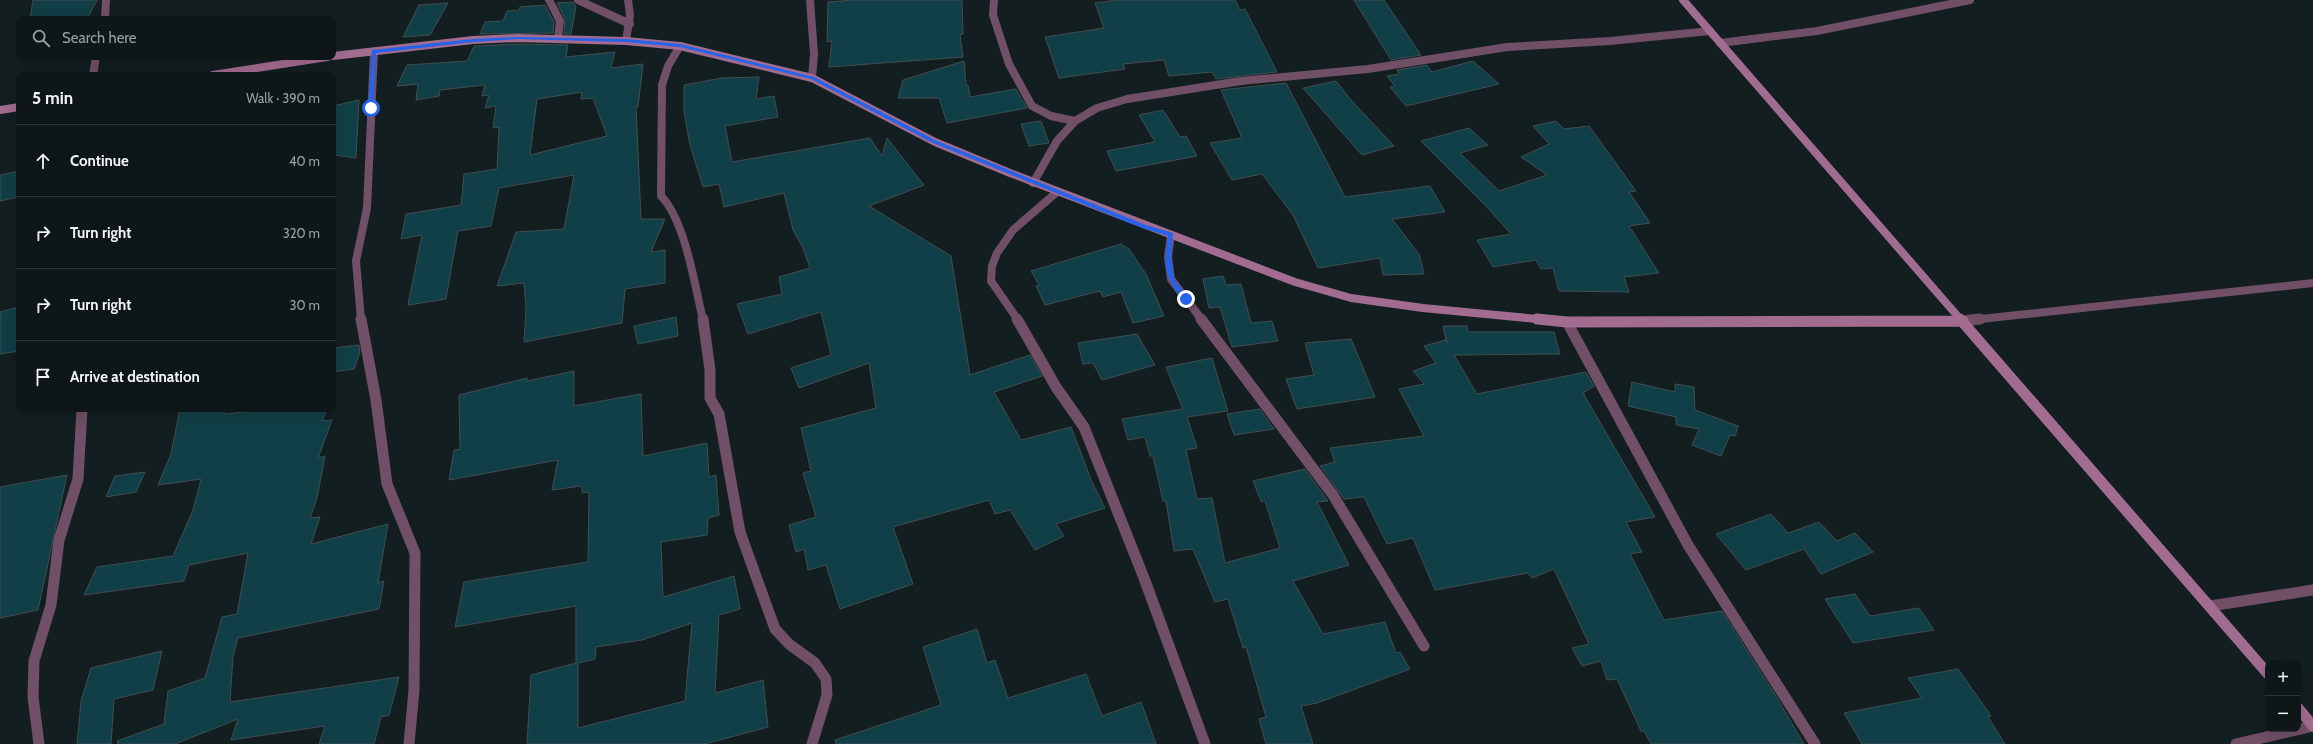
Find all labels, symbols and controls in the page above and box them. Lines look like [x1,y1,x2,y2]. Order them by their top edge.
search box [16,16,336,60]
icon: search [30,27,52,49]
text: Search here [62,29,137,47]
text: 5 min [32,88,73,108]
text: Walk · 390 m [246,90,320,106]
route start [362,99,380,117]
icon: ahead [32,150,54,172]
text: Continue [70,152,129,170]
text: 40 m [289,153,320,169]
icon: right [32,222,54,244]
text: Turn right [70,224,131,242]
text: 320 m [283,225,320,241]
route end [1177,290,1195,308]
icon: right [32,294,54,316]
text: Turn right [70,296,131,314]
text: 30 m [290,297,320,313]
icon: arrive [32,366,54,388]
text: Arrive at destination [70,368,200,386]
map controls [2265,660,2301,732]
button: + [2265,660,2301,696]
button: − [2265,696,2301,732]

